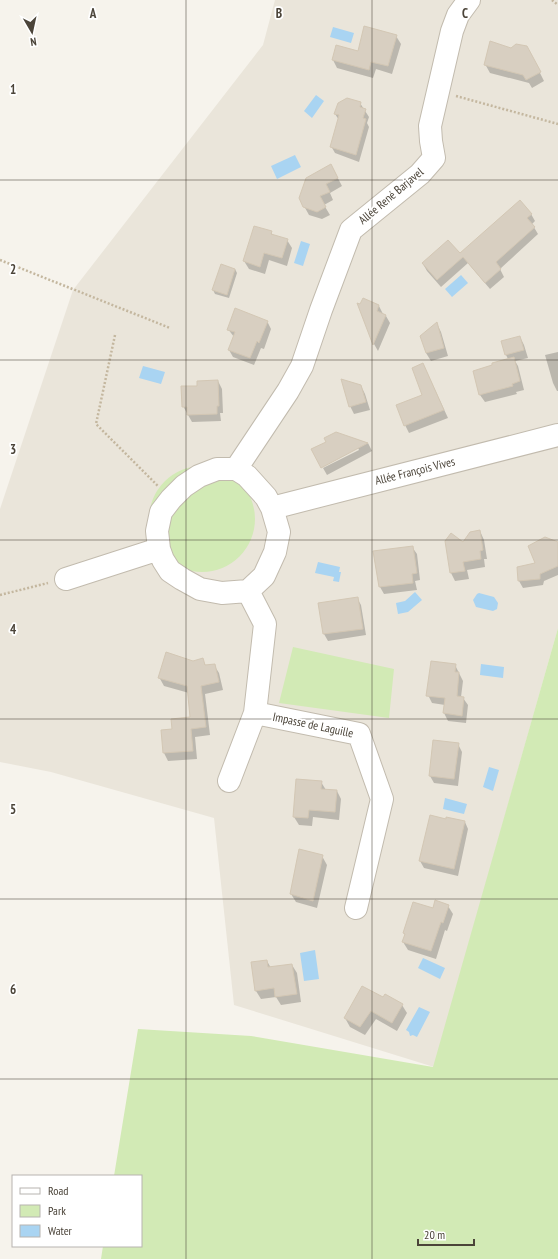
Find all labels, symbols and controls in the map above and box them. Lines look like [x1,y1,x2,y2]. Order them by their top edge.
text: A [89,5,97,22]
text: B [276,5,282,22]
text: C [462,5,468,22]
north arrow [12,12,52,52]
text: N [29,34,38,49]
text: 1 [10,81,16,98]
street label: Allée René Barjavel [355,164,426,227]
text: 2 [10,261,16,278]
text: 3 [10,441,16,458]
street label: Allée François Vives [373,453,456,488]
text: 4 [10,621,17,638]
street label: Impasse de Laguille [271,709,355,740]
text: 5 [10,801,16,818]
text: 6 [10,981,16,998]
legend [12,1175,142,1247]
text: Road [48,1183,68,1198]
text: Park [48,1203,66,1218]
scale bar [418,1221,474,1247]
text: Water [48,1223,73,1238]
text: 20 m [424,1227,445,1242]

